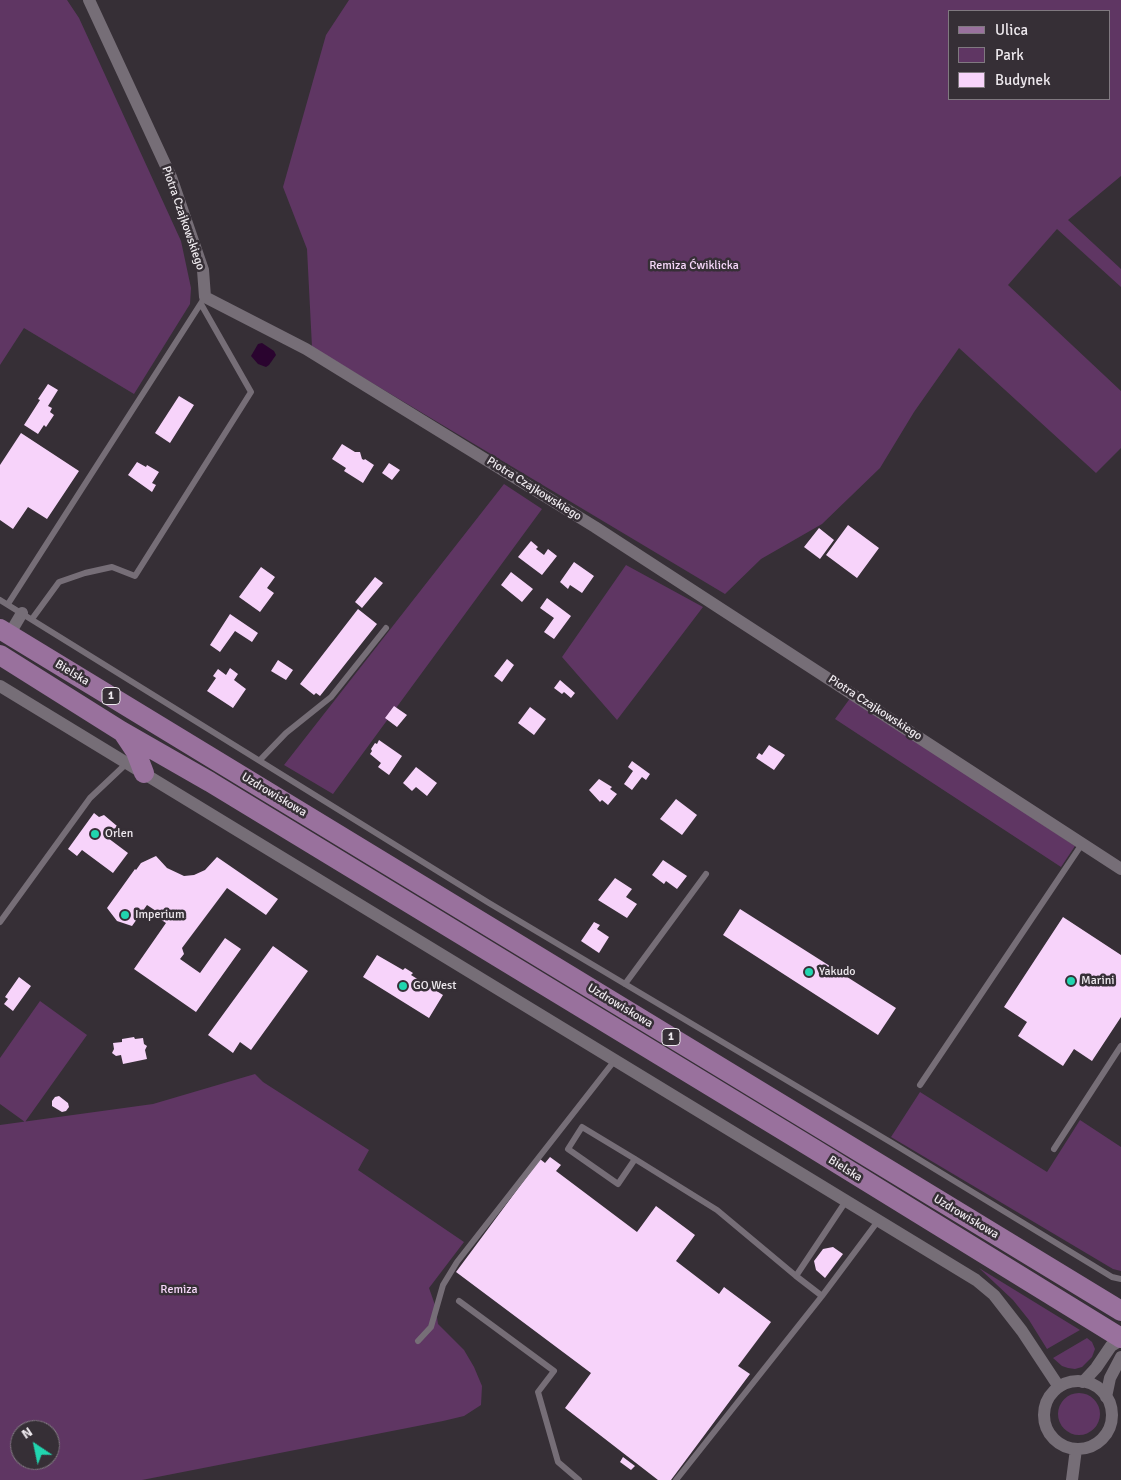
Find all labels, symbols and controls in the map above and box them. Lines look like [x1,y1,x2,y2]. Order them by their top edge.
legend [948,10,1111,100]
text: Ulica [995,21,1028,39]
text: Park [995,46,1024,64]
text: Budynek [995,71,1050,89]
street label: Piotra Czajkowskiego [158,164,208,272]
park label: Remiza Ćwiklicka [649,259,739,273]
street label: Piotra Czajkowskiego [484,454,584,524]
street label: Bielska [52,657,92,689]
street label: Piotra Czajkowskiego [825,672,925,744]
road number: 1 [102,688,120,704]
street label: Uzdrowiskowa [239,770,309,820]
place label: Orlen [105,827,133,841]
marker: Orlen [89,828,101,840]
place label: Imperium [135,908,184,922]
marker: Imperium [119,909,131,921]
place label: Yakudo [819,965,856,979]
marker: Yakudo [803,966,815,978]
place label: Marini [1081,974,1114,988]
marker: Marini [1065,975,1077,987]
place label: GO West [413,979,456,993]
marker: GO West [397,980,409,992]
street label: Uzdrowiskowa [585,981,655,1031]
road number: 1 [662,1028,680,1046]
street label: Bielska [825,1153,865,1185]
street label: Uzdrowiskowa [931,1192,1001,1242]
park label: Remiza [160,1283,198,1297]
north arrow [10,1420,60,1470]
text: N [18,1423,36,1443]

